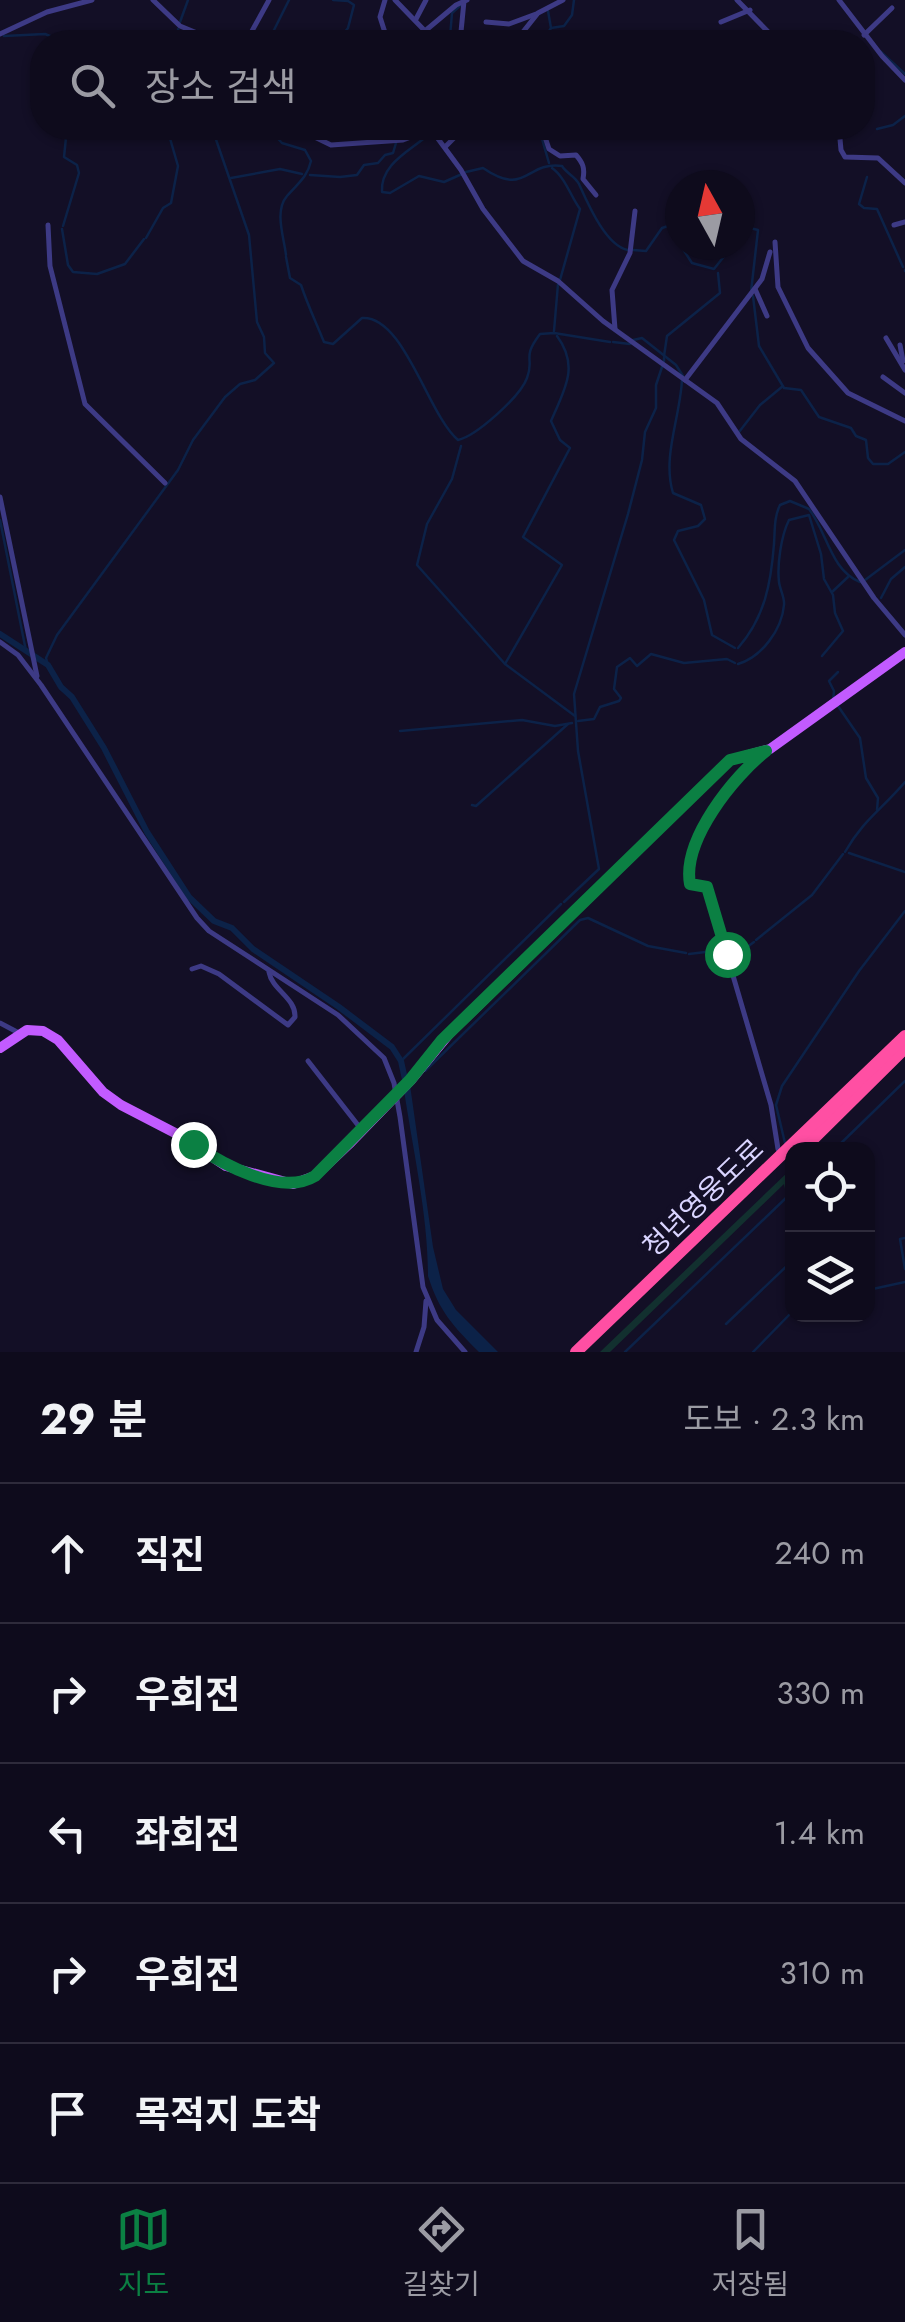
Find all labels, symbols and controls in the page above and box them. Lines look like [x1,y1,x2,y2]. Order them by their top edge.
search box [30,30,875,140]
icon: search [65,58,120,113]
text: 장소 검색 [145,59,296,114]
north arrow [665,170,755,260]
route start [705,932,751,978]
route end [171,1122,217,1168]
street label: 청년영웅도로 [633,1130,773,1266]
map controls [785,1142,875,1322]
button: locate [785,1142,875,1232]
button: layers [785,1232,875,1322]
text: 29 분 [40,1389,147,1450]
text: 도보 · 2.3 km [683,1396,865,1442]
icon: ahead [40,1526,95,1581]
text: 직진 [135,1527,205,1582]
text: 240 m [774,1530,865,1576]
icon: right [40,1666,95,1721]
text: 우회전 [135,1667,240,1722]
text: 330 m [776,1670,865,1716]
icon: left [40,1806,95,1861]
text: 좌회전 [135,1807,240,1862]
text: 1.4 km [774,1810,865,1856]
icon: right [40,1946,95,2001]
text: 우회전 [135,1947,240,2002]
text: 310 m [779,1950,865,1996]
icon: arrive [40,2086,95,2141]
text: 목적지 도착 [135,2087,321,2142]
tab: 지도 [116,2202,171,2305]
tab: 길찾기 [403,2202,480,2305]
tab: 저장됨 [712,2202,789,2305]

